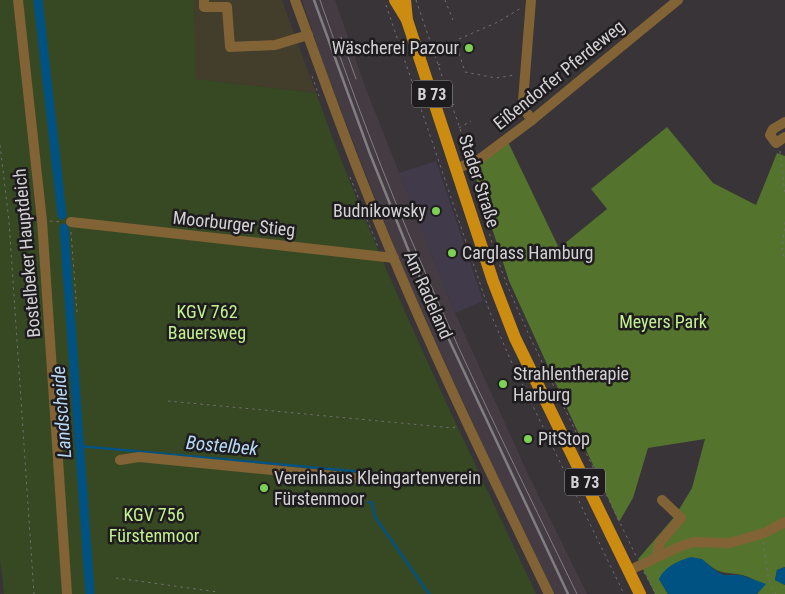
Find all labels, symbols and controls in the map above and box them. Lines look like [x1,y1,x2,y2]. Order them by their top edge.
street label: Eißendorfer Pferdeweg [489,15,628,134]
place label: Wäscherei Pazour [332,37,460,58]
marker: Wäscherei Pazour [463,42,475,54]
road number: B 73 [412,80,452,108]
street label: Stader Straße [455,132,504,230]
street label: Bostelbeker Hauptdeich [9,168,44,338]
place label: Budnikowsky [333,200,426,221]
marker: Budnikowsky [430,205,442,217]
street label: Moorburger Stieg [172,207,296,240]
place label: Carglass Hamburg [462,242,593,263]
marker: Carglass Hamburg [446,247,458,259]
street label: Am Radeland [400,248,457,342]
park label: KGV 762 Bauersweg [168,301,246,343]
park label: Meyers Park [619,311,707,332]
place label: Strahlentherapie Harburg [513,363,629,405]
water label: Landscheide [47,365,76,459]
marker: Strahlentherapie Harburg [497,378,509,390]
place label: PitStop [538,428,590,449]
water label: Bostelbek [185,431,260,460]
marker: PitStop [522,433,534,445]
place label: Vereinhaus Kleingartenverein Fürstenmoor [274,467,481,509]
road number: B 73 [565,468,605,496]
marker: Vereinhaus Kleingartenverein Fürstenmoor [258,482,270,494]
park label: KGV 756 Fürstenmoor [109,504,200,546]

